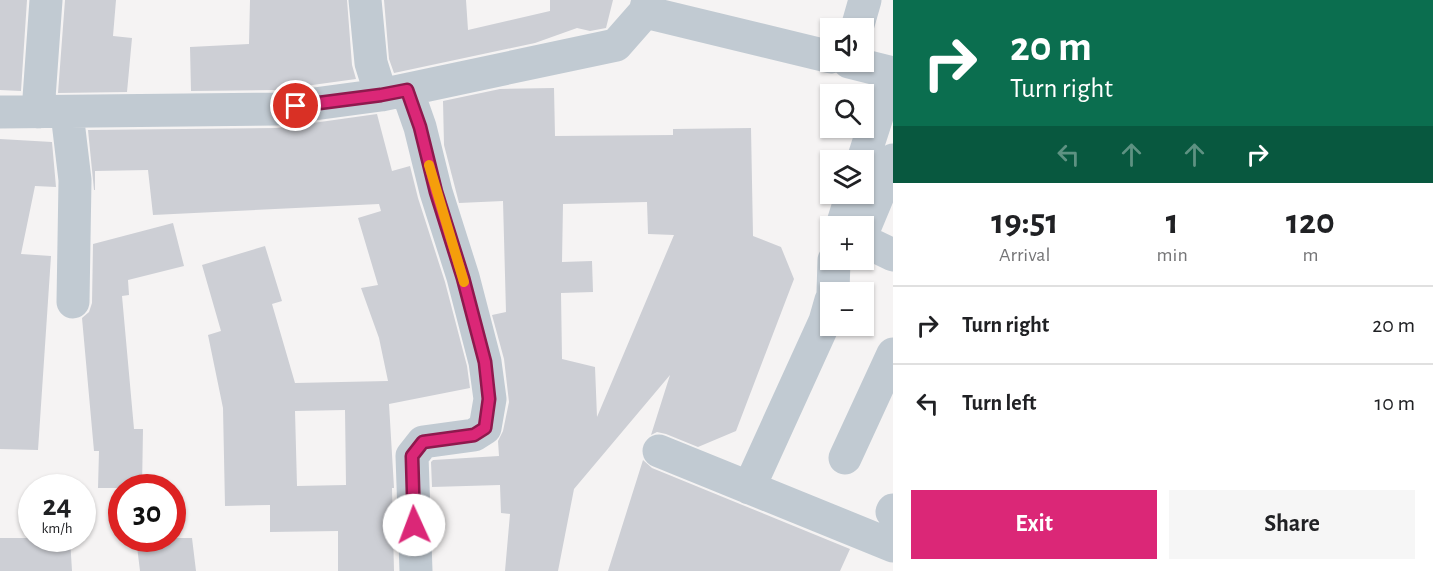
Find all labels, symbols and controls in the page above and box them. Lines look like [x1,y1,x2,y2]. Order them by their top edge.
map controls [820,18,874,336]
button: sound [820,18,874,72]
icon: right [911,24,989,102]
text: 20 m [1010,26,1092,68]
text: Turn right [1010,75,1113,102]
pin [270,80,321,131]
button: search [820,84,874,138]
icon: arrive [279,89,312,122]
icon: left [1052,138,1085,171]
icon: ahead [1115,138,1148,171]
icon: ahead [1178,138,1211,171]
icon: right [1241,138,1274,171]
button: layers [820,150,874,204]
text: 19:51 [991,204,1058,240]
text: 1 [1166,204,1179,240]
text: 120 [1286,204,1335,240]
button: + [820,216,874,270]
text: Arrival [999,245,1051,265]
text: min [1157,245,1188,265]
text: m [1302,245,1318,265]
button: − [820,282,874,336]
icon: right [911,309,944,342]
text: Turn right [962,314,1049,336]
text: 20 m [1372,314,1415,336]
icon: left [911,387,944,420]
text: Turn left [962,392,1036,414]
text: 10 m [1375,392,1415,414]
speed limit sign: 30 [108,474,186,552]
button: Exit [911,490,1157,559]
button: Share [1169,490,1415,559]
text: 24 [42,491,72,521]
position arrow [382,493,446,557]
text: km/h [42,521,72,536]

